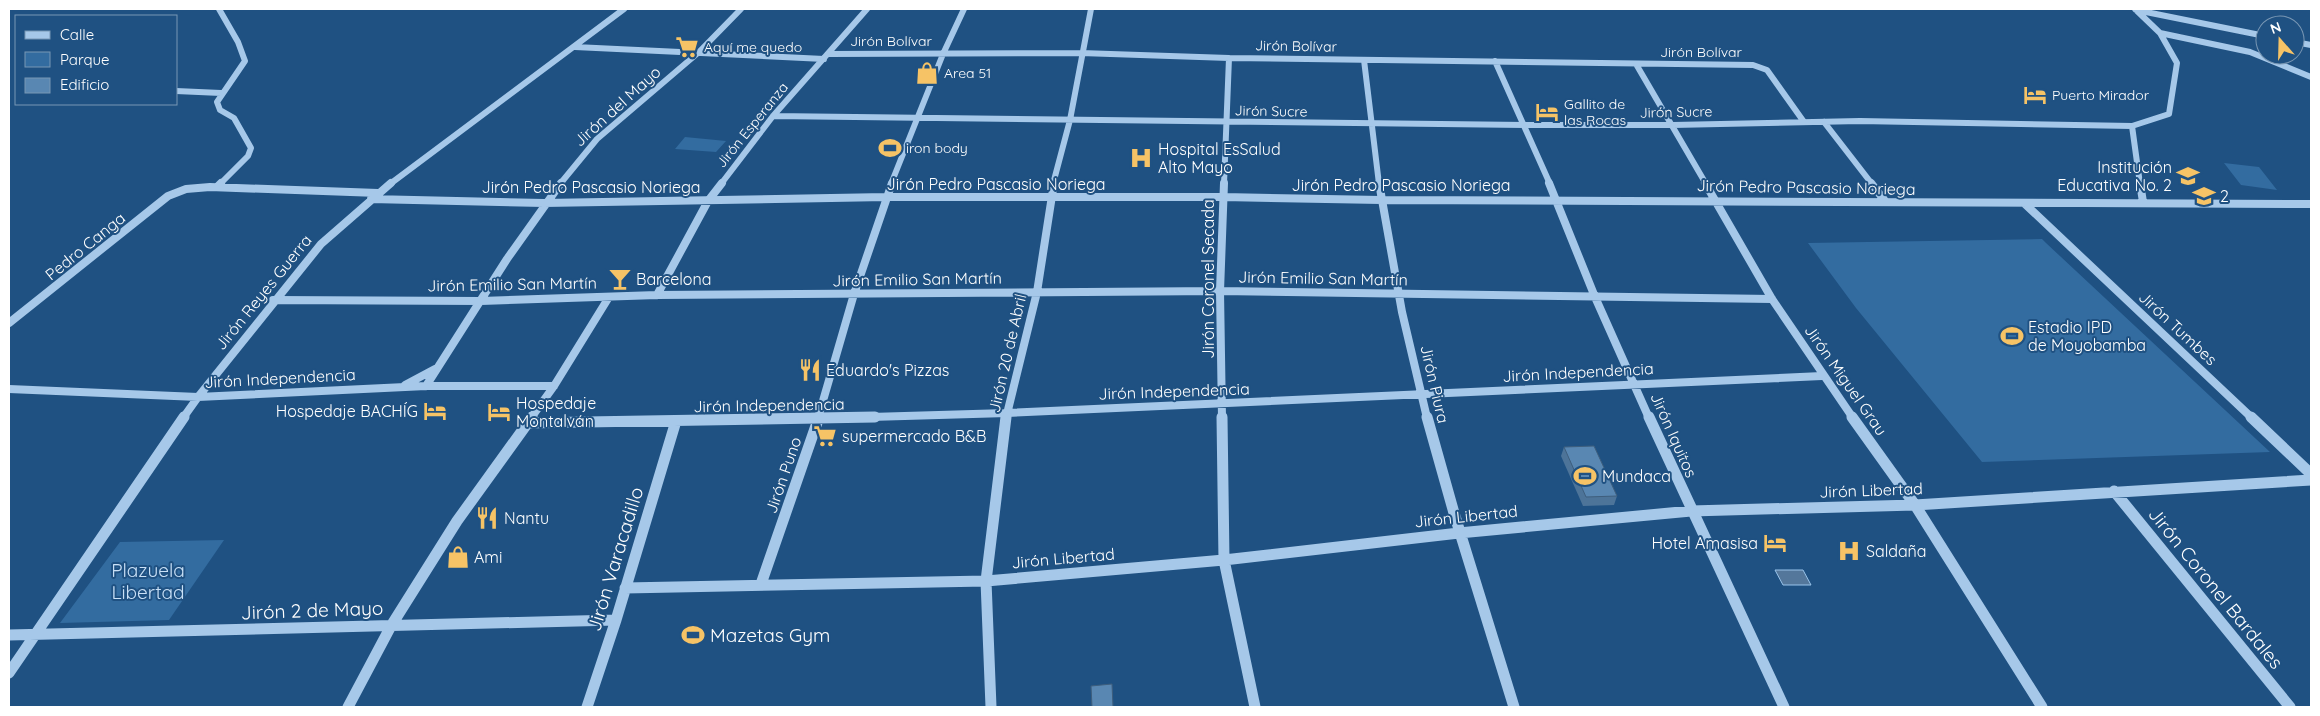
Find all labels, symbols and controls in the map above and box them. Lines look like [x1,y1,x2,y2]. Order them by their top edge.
legend [15,15,178,105]
north arrow [2255,15,2305,65]
text: N [2268,18,2283,38]
text: Calle [60,25,94,44]
street label: Jirón Bolívar [850,32,932,50]
supermarket icon: Aquí me quedo [674,34,700,60]
street label: Jirón Bolívar [1255,36,1338,56]
place label: Aquí me quedo [704,38,802,56]
street label: Jirón Bolívar [1660,43,1742,61]
text: Parque [60,50,110,69]
shop icon: Area 51 [914,60,940,86]
street label: Jirón del Mayo [569,62,665,150]
place label: Area 51 [944,64,991,82]
text: Edificio [60,75,109,94]
street label: Jirón Esperanza [712,79,792,171]
hotel icon: Puerto Mirador [2022,82,2048,108]
place label: Puerto Mirador [2052,86,2150,104]
place label: Gallito de las Rocas [1564,95,1626,129]
hotel icon: Gallito de las Rocas [1534,99,1560,125]
street label: Jirón Sucre [1234,101,1308,121]
street label: Jirón Sucre [1639,102,1713,122]
sports icon: iron body [877,135,903,161]
place label: iron body [906,139,968,157]
place label: Hospital EsSalud Alto Mayo [1158,139,1281,177]
hospital icon: Hospital EsSalud Alto Mayo [1128,145,1154,171]
place label: Institución Educativa No. 2 [2057,157,2172,195]
school or university icon: Institución Educativa No. 2 [2175,163,2201,189]
street label: Jirón Pedro Pascasio Noriega [886,174,1106,194]
street label: Jirón Pedro Pascasio Noriega [1291,175,1511,195]
street label: Jirón Pedro Pascasio Noriega [1696,175,1916,199]
street label: Jirón Pedro Pascasio Noriega [481,177,701,197]
school or university icon: 2 [2191,183,2217,209]
place label: 2 [2220,186,2229,206]
street label: Jirón Coronel Secada [1198,199,1218,359]
street label: Pedro Canga [41,208,129,284]
street label: Jirón Reyes Guerra [210,230,316,354]
bar icon: Barcelona [607,266,633,292]
street label: Jirón Emilio San Martín [1238,267,1408,289]
street label: Jirón Emilio San Martín [832,268,1002,290]
place label: Barcelona [636,269,711,289]
street label: Jirón Emilio San Martín [427,273,597,295]
street label: Jirón Tumbes [2135,287,2221,369]
street label: Jirón 20 de Abril [984,292,1030,414]
place label: Estadio IPD de Moyobamba [2028,317,2146,355]
street label: Jirón Miguel Grau [1800,321,1892,439]
sports icon: Estadio IPD de Moyobamba [1999,323,2025,349]
street label: Jirón Piura [1416,343,1454,425]
restaurant icon: Eduardo's Pizzas [797,357,823,383]
street label: Jirón Independencia [1502,358,1654,386]
place label: Eduardo's Pizzas [826,360,949,380]
street label: Jirón Independencia [204,364,356,392]
street label: Jirón Independencia [1098,378,1250,404]
street label: Jirón Iquitos [1646,389,1702,481]
place label: Hospedaje Montalván [516,393,596,431]
street label: Jirón Independencia [693,394,845,416]
hotel icon: Hospedaje BACHÍG [422,398,448,424]
hotel icon: Hospedaje Montalván [486,399,512,425]
place label: Hospedaje BACHÍG [276,401,418,421]
supermarket icon: supermercado B&B [812,423,838,449]
place label: supermercado B&B [842,426,986,446]
street label: Jirón Puno [761,434,805,516]
sports icon: Mundaca [1572,463,1598,489]
place label: Mundaca [1602,466,1671,486]
street label: Jirón Libertad [1819,478,1923,502]
street label: Jirón Varacadillo [582,484,648,634]
street label: Jirón Libertad [1413,501,1519,531]
street label: Jirón Coronel Bardales [2143,502,2289,674]
restaurant icon: Nantu [474,505,500,531]
place label: Nantu [504,508,549,528]
hotel icon: Hotel Amasisa [1762,530,1788,556]
place label: Hotel Amasisa [1651,533,1758,553]
hospital icon: Saldaña [1836,538,1862,564]
place label: Saldaña [1866,541,1927,561]
shop icon: Ami [445,544,471,570]
street label: Jirón Libertad [1010,544,1116,572]
place label: Ami [474,547,502,567]
park label: Plazuela Libertad [111,558,185,604]
street label: Jirón 2 de Mayo [240,596,384,624]
sports icon: Mazetas Gym [680,622,706,648]
place label: Mazetas Gym [710,623,830,647]

